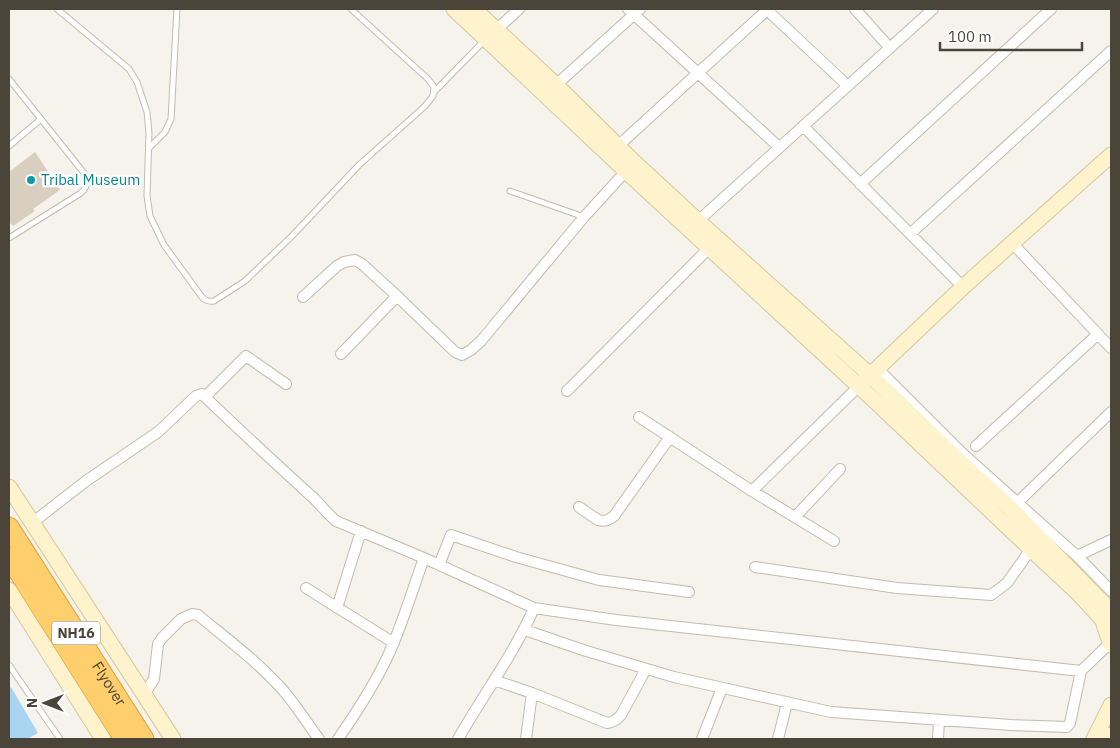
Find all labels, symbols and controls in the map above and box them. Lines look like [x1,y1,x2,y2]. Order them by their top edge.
scale bar [940,20,1082,52]
text: 100 m [948,27,992,46]
place label: Tribal Museum [41,170,140,189]
marker: Tribal Museum [25,174,37,186]
road number: NH16 [52,622,100,644]
street label: Flyover [88,658,131,710]
north arrow [20,678,70,728]
text: N [23,698,41,708]

